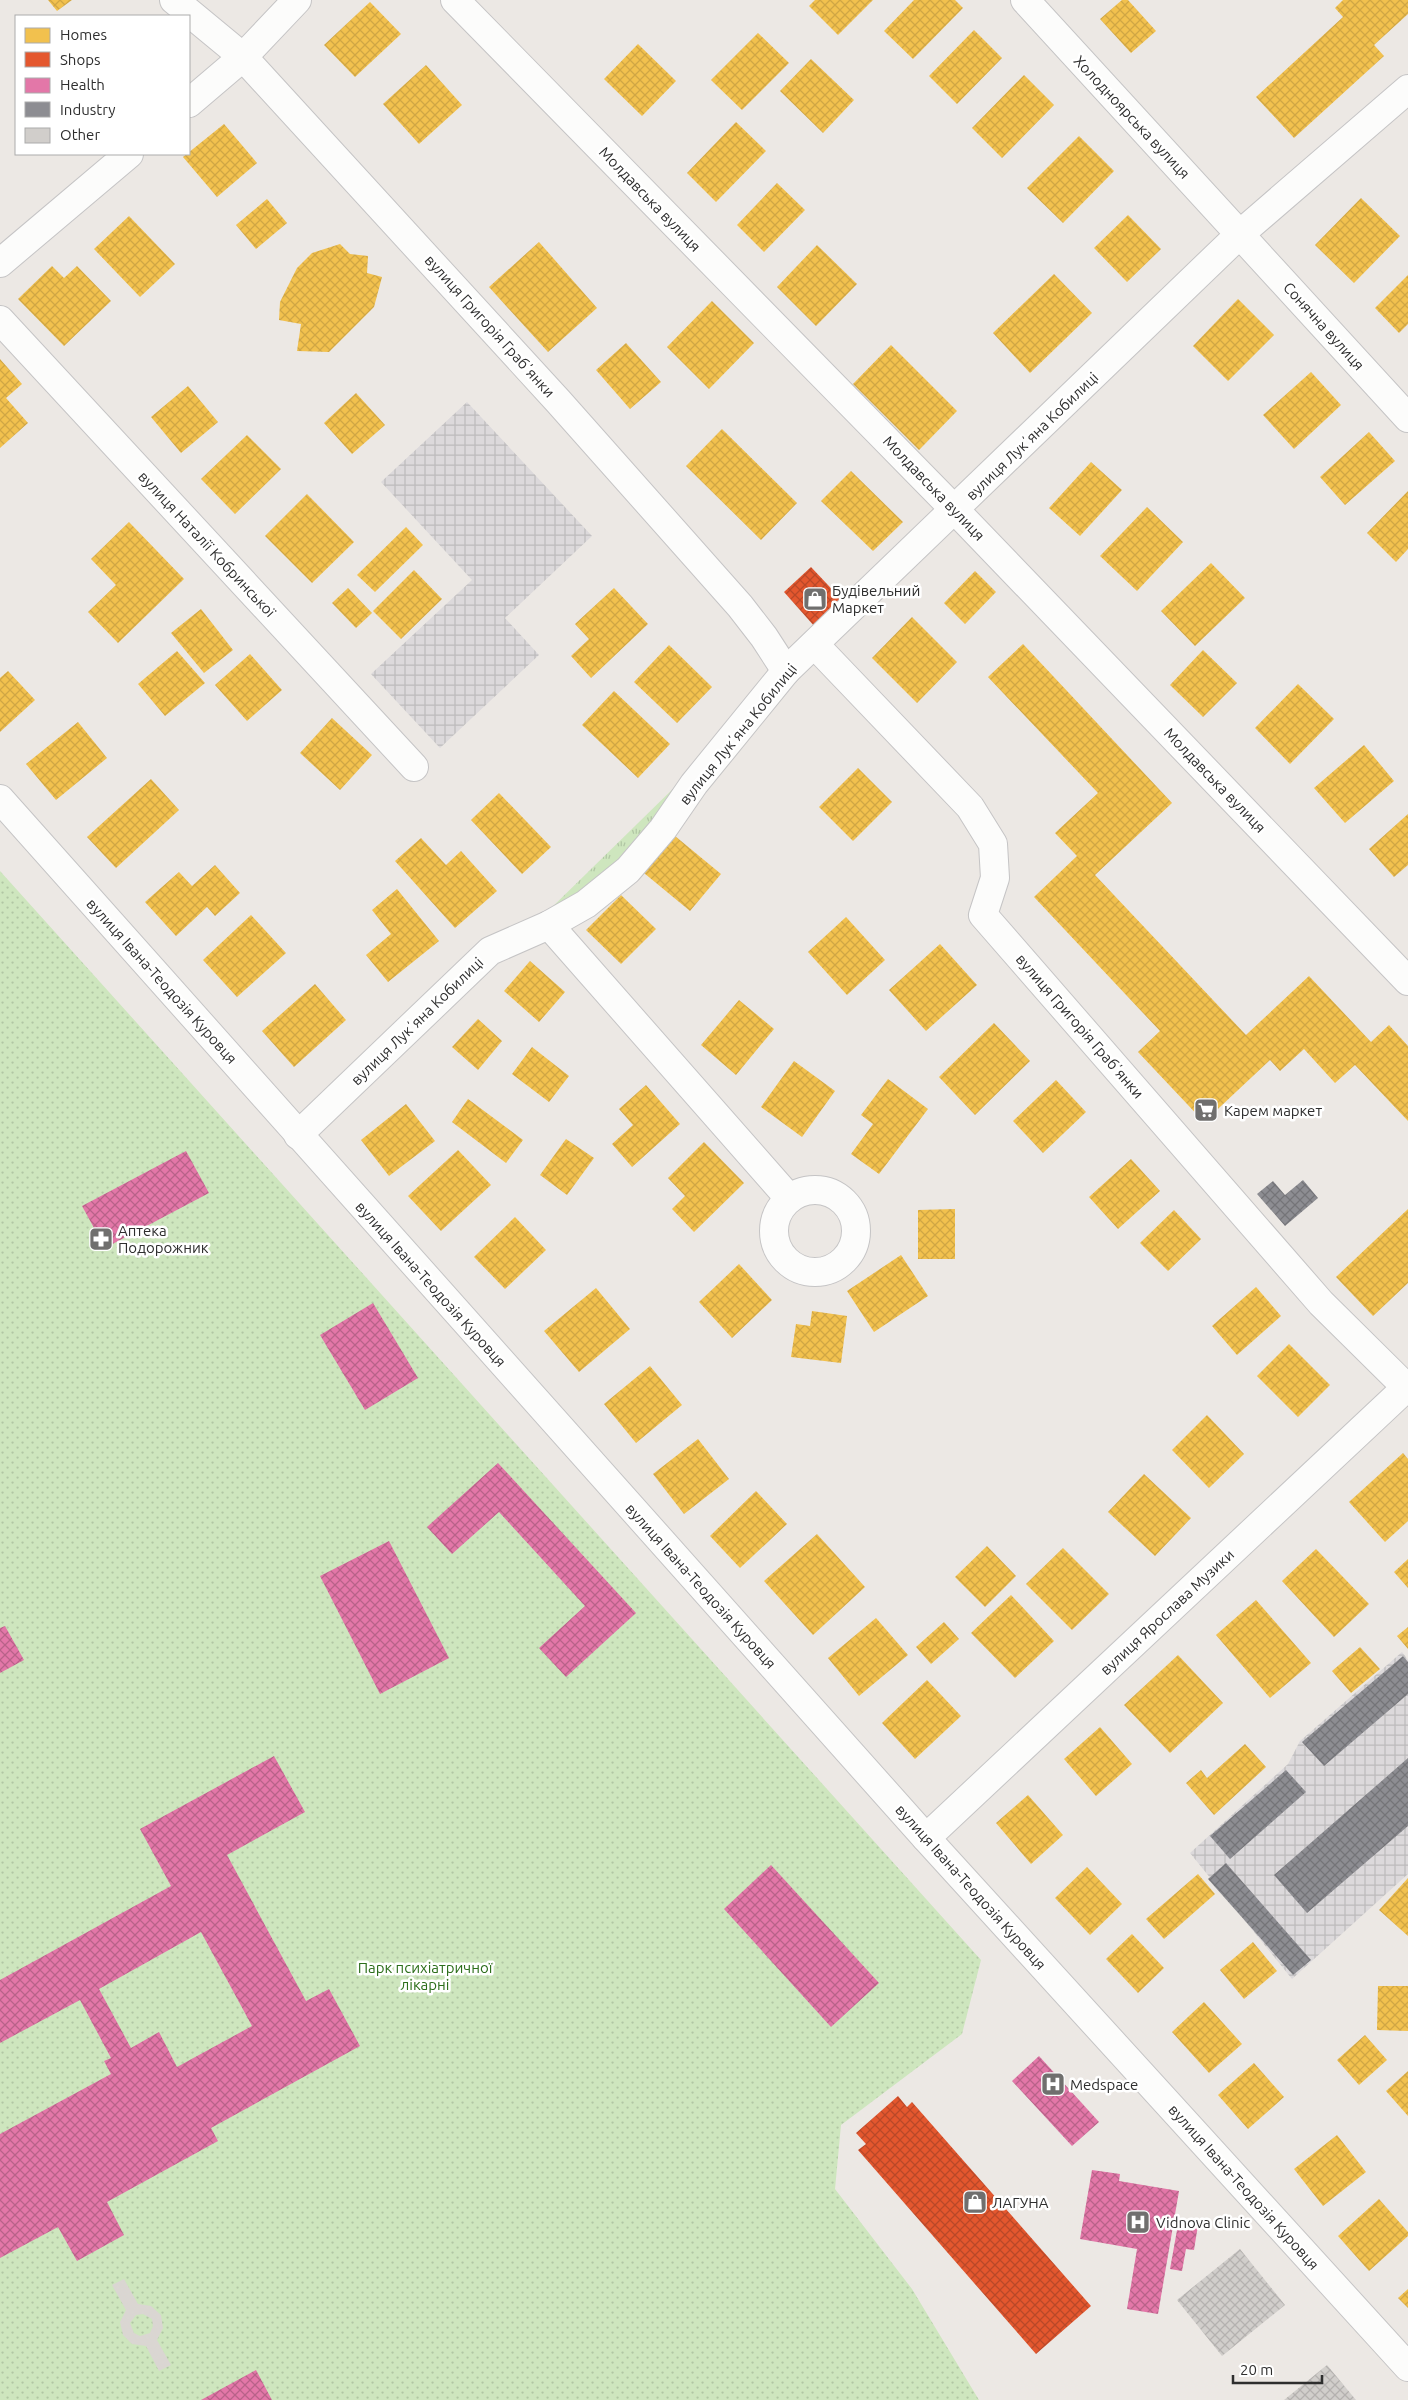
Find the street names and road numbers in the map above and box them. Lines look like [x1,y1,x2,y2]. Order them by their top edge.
street label: Холодноярська вулиця [1071,52,1193,182]
street label: Молдавська вулиця [596,143,704,255]
street label: вулиця Григорія Грабʼянки [422,251,558,401]
street label: Сонячна вулиця [1280,279,1368,373]
street label: вулиця Лукʼяна Кобилиці [963,369,1101,503]
street label: Молдавська вулиця [880,432,988,544]
street label: вулиця Наталії Кобринської [135,468,279,621]
street label: вулиця Лукʼяна Кобилиці [676,660,800,808]
street label: Молдавська вулиця [1161,724,1269,836]
street label: вулиця Івана-Теодозія Куровця [83,895,241,1067]
street label: вулиця Григорія Грабʼянки [1013,950,1147,1102]
street label: вулиця Лукʼяна Кобилиці [348,954,486,1088]
street label: вулиця Івана-Теодозія Куровця [352,1198,510,1370]
street label: вулиця Івана-Теодозія Куровця [622,1500,780,1672]
street label: вулиця Ярослава Музики [1097,1546,1237,1678]
street label: вулиця Івана-Теодозія Куровця [892,1801,1050,1973]
street label: вулиця Івана-Теодозія Куровця [1165,2101,1323,2273]

